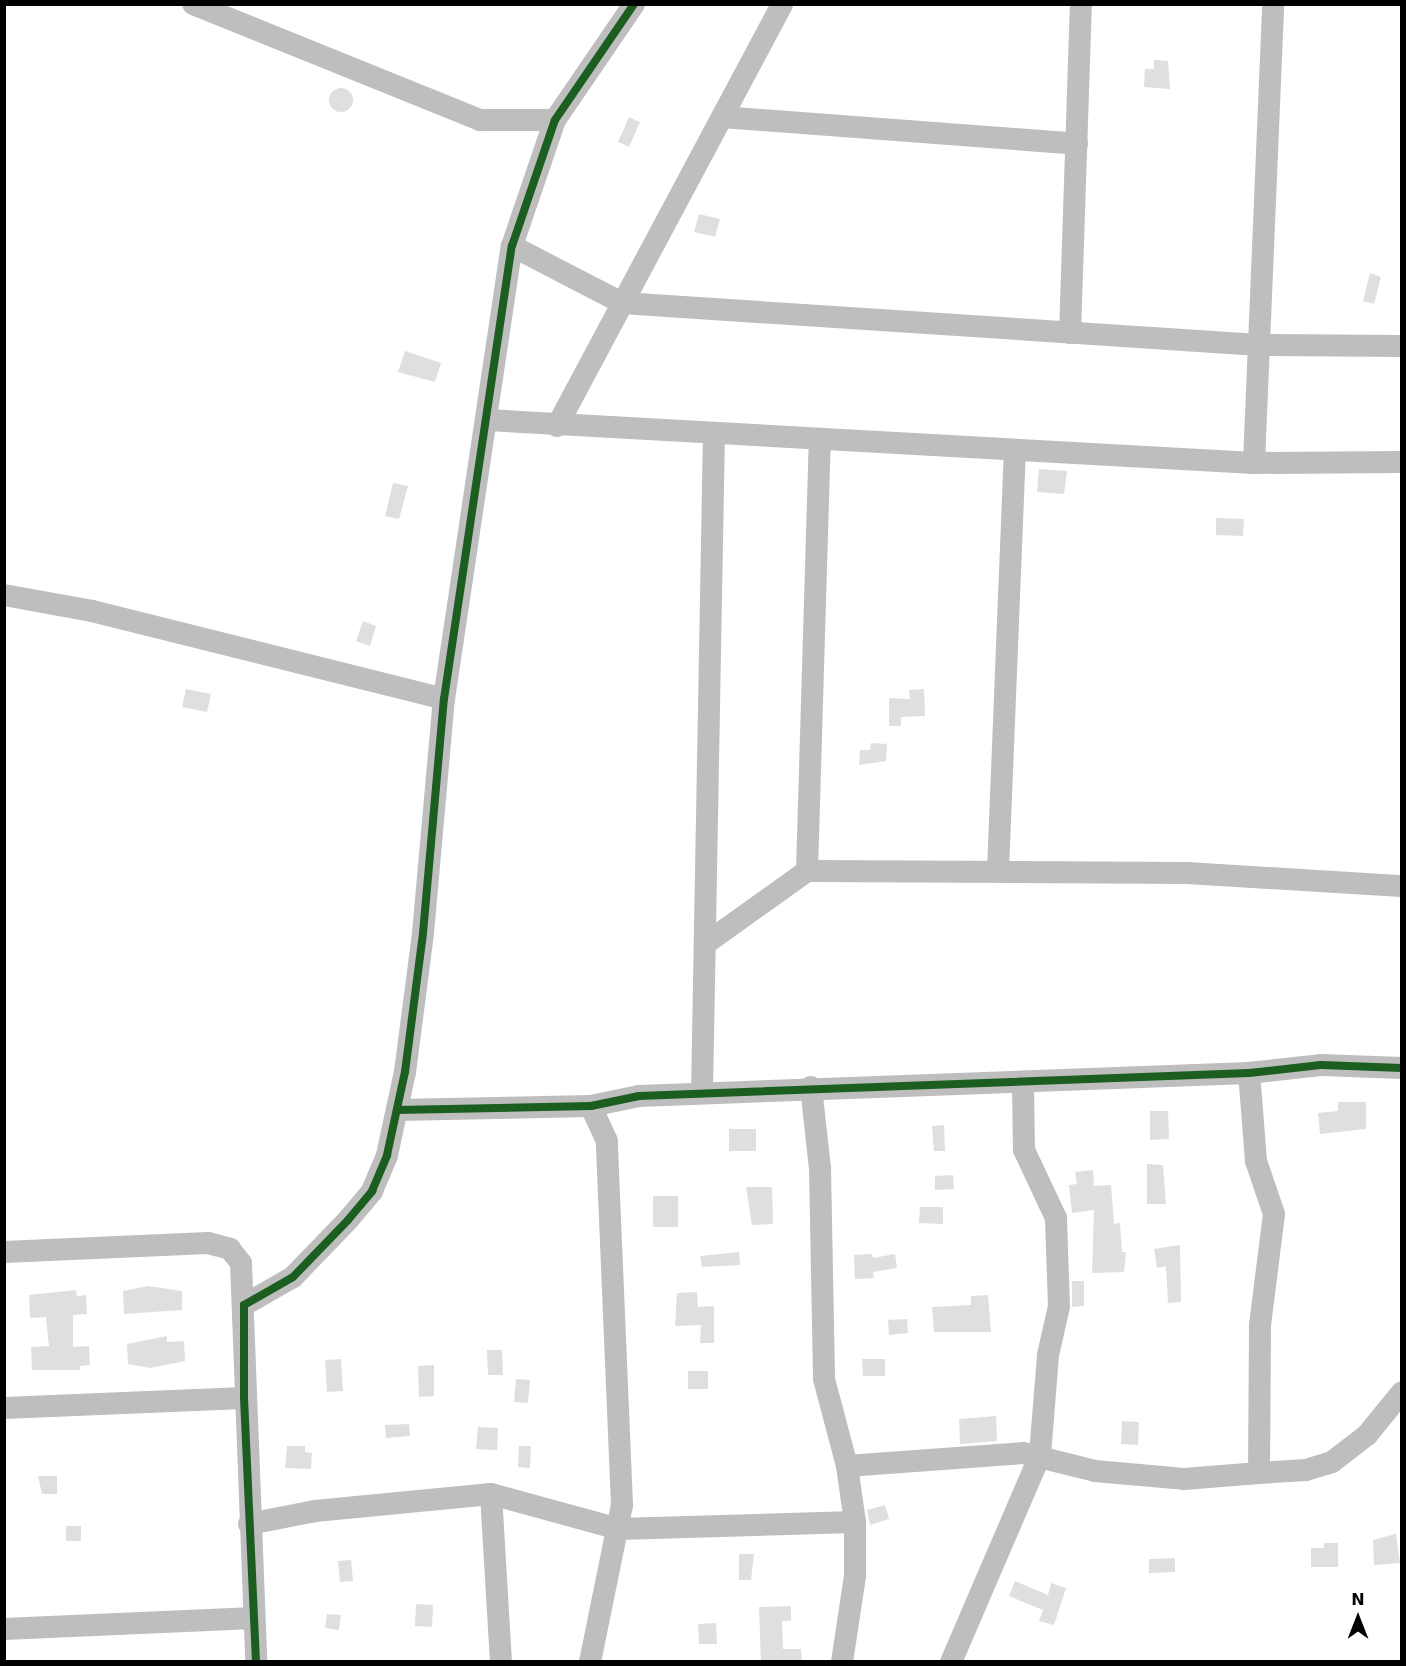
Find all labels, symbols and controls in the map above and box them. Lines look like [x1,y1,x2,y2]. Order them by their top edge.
north arrow [1328,1588,1388,1648]
text: N [1351,1590,1365,1609]

